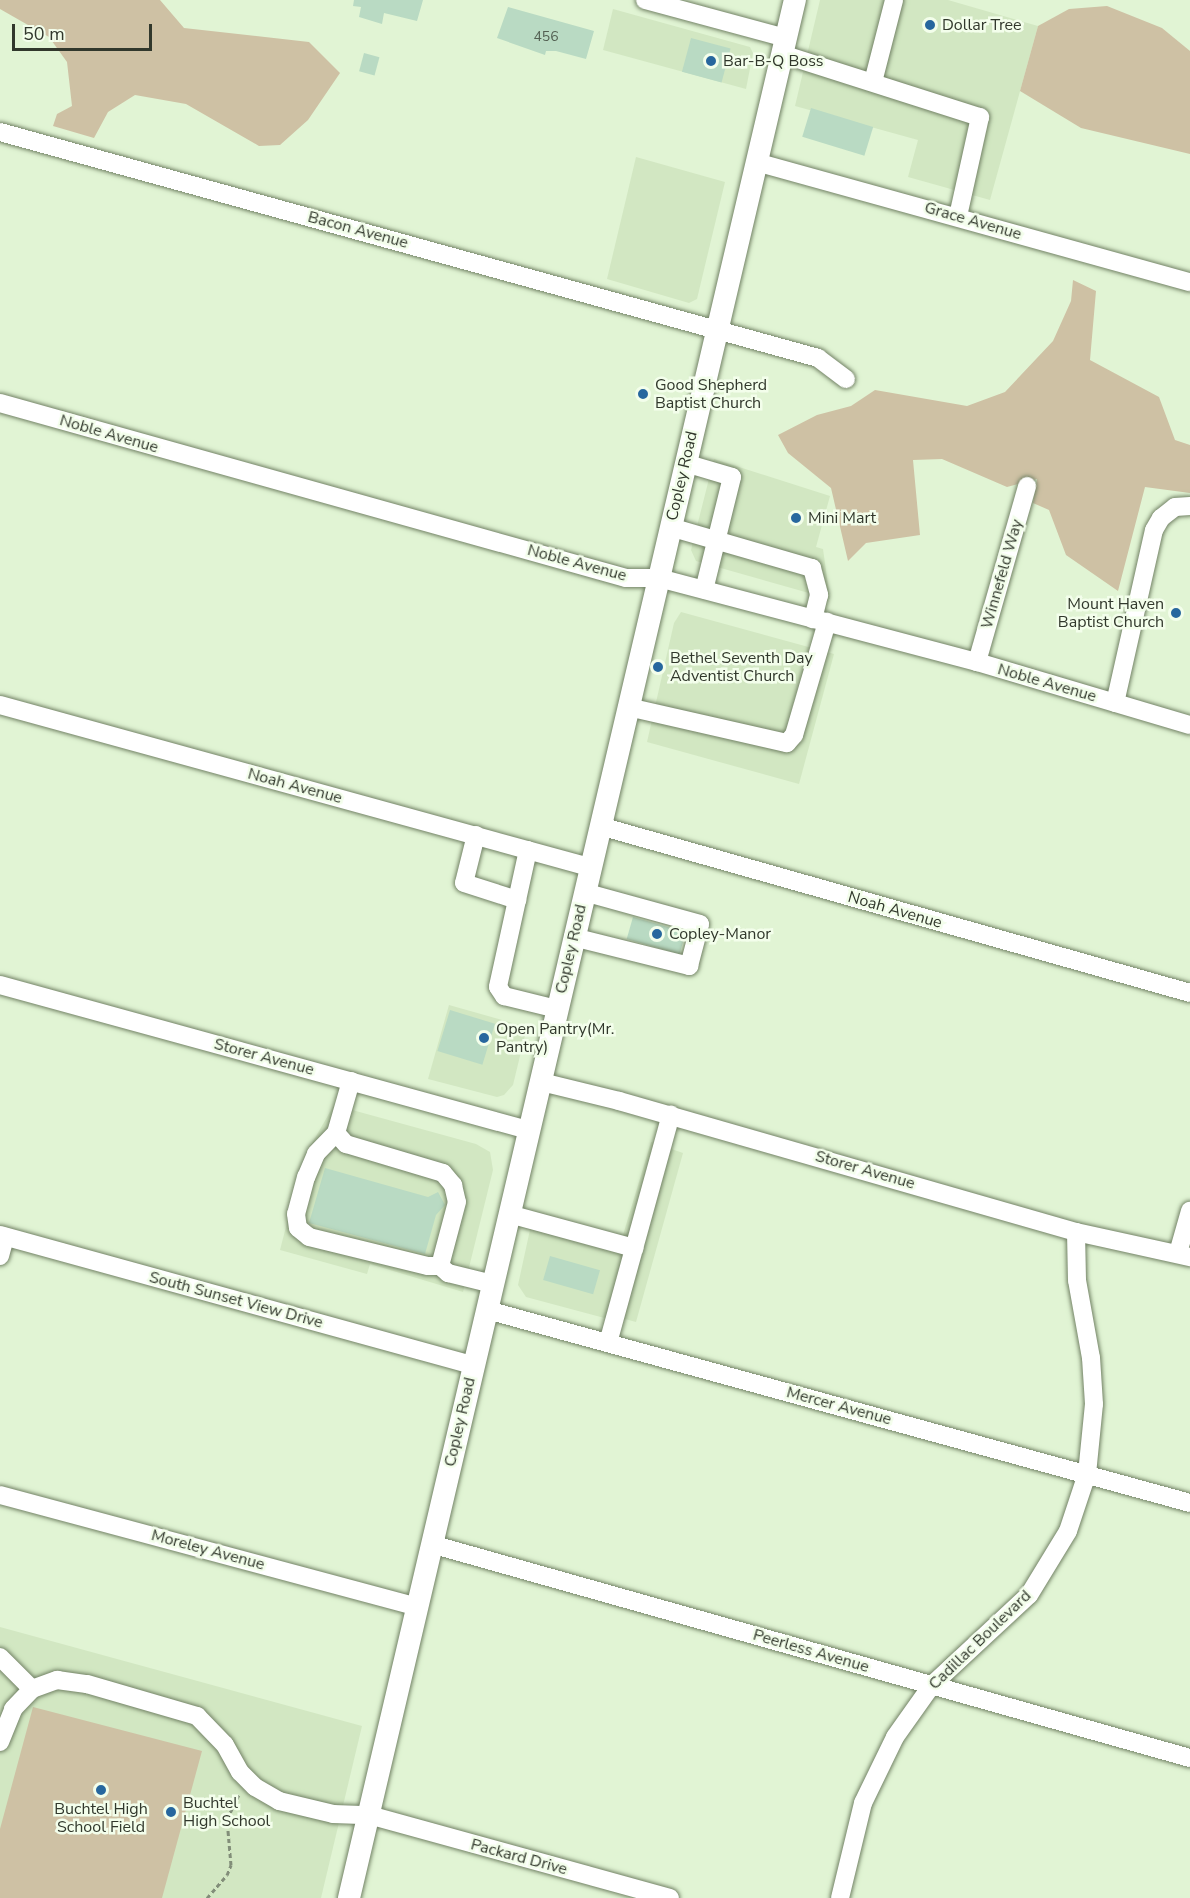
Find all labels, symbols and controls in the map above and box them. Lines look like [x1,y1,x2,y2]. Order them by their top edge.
scale bar [15,12,154,50]
place label: Dollar Tree [942,15,1022,35]
marker: Dollar Tree [923,18,937,32]
text: 50 m [23,22,65,46]
house number: 456 [533,29,559,45]
place label: Bar-B-Q Boss [723,51,824,71]
marker: Bar-B-Q Boss [704,54,718,68]
street label: Grace Avenue [922,198,1024,244]
street label: Bacon Avenue [306,207,410,253]
place label: Good Shepherd Baptist Church [655,375,767,413]
marker: Good Shepherd Baptist Church [636,387,650,401]
street label: Noble Avenue [57,411,161,457]
street label: Copley Road [662,429,702,523]
place label: Mini Mart [808,508,876,528]
marker: Mini Mart [789,511,803,525]
street label: Winnefeld Way [977,517,1027,631]
street label: Noble Avenue [525,541,629,585]
place label: Mount Haven Baptist Church [1058,594,1164,632]
marker: Mount Haven Baptist Church [1169,606,1183,620]
place label: Bethel Seventh Day Adventist Church [670,648,813,686]
marker: Bethel Seventh Day Adventist Church [651,660,665,674]
street label: Noble Avenue [995,660,1099,706]
street label: Noah Avenue [246,764,344,808]
street label: Noah Avenue [846,887,944,933]
street label: Copley Road [551,902,591,996]
place label: Copley-Manor [669,924,771,944]
marker: Copley-Manor [650,927,664,941]
place label: Open Pantry(Mr. Pantry) [496,1019,614,1057]
marker: Open Pantry(Mr. Pantry) [477,1031,491,1045]
street label: Storer Avenue [212,1034,316,1080]
street label: Storer Avenue [813,1147,917,1193]
street label: South Sunset View Drive [147,1268,325,1332]
street label: Copley Road [440,1375,480,1469]
street label: Mercer Avenue [784,1383,894,1429]
street label: Moreley Avenue [149,1526,267,1574]
street label: Cadillac Boulevard [925,1586,1035,1694]
street label: Peerless Avenue [751,1625,871,1677]
marker: Buchtel High School Field [94,1783,108,1797]
place label: Buchtel High School [183,1793,270,1831]
place label: Buchtel High School Field [54,1799,148,1837]
marker: Buchtel High School [164,1805,178,1819]
street label: Packard Drive [469,1835,569,1879]

